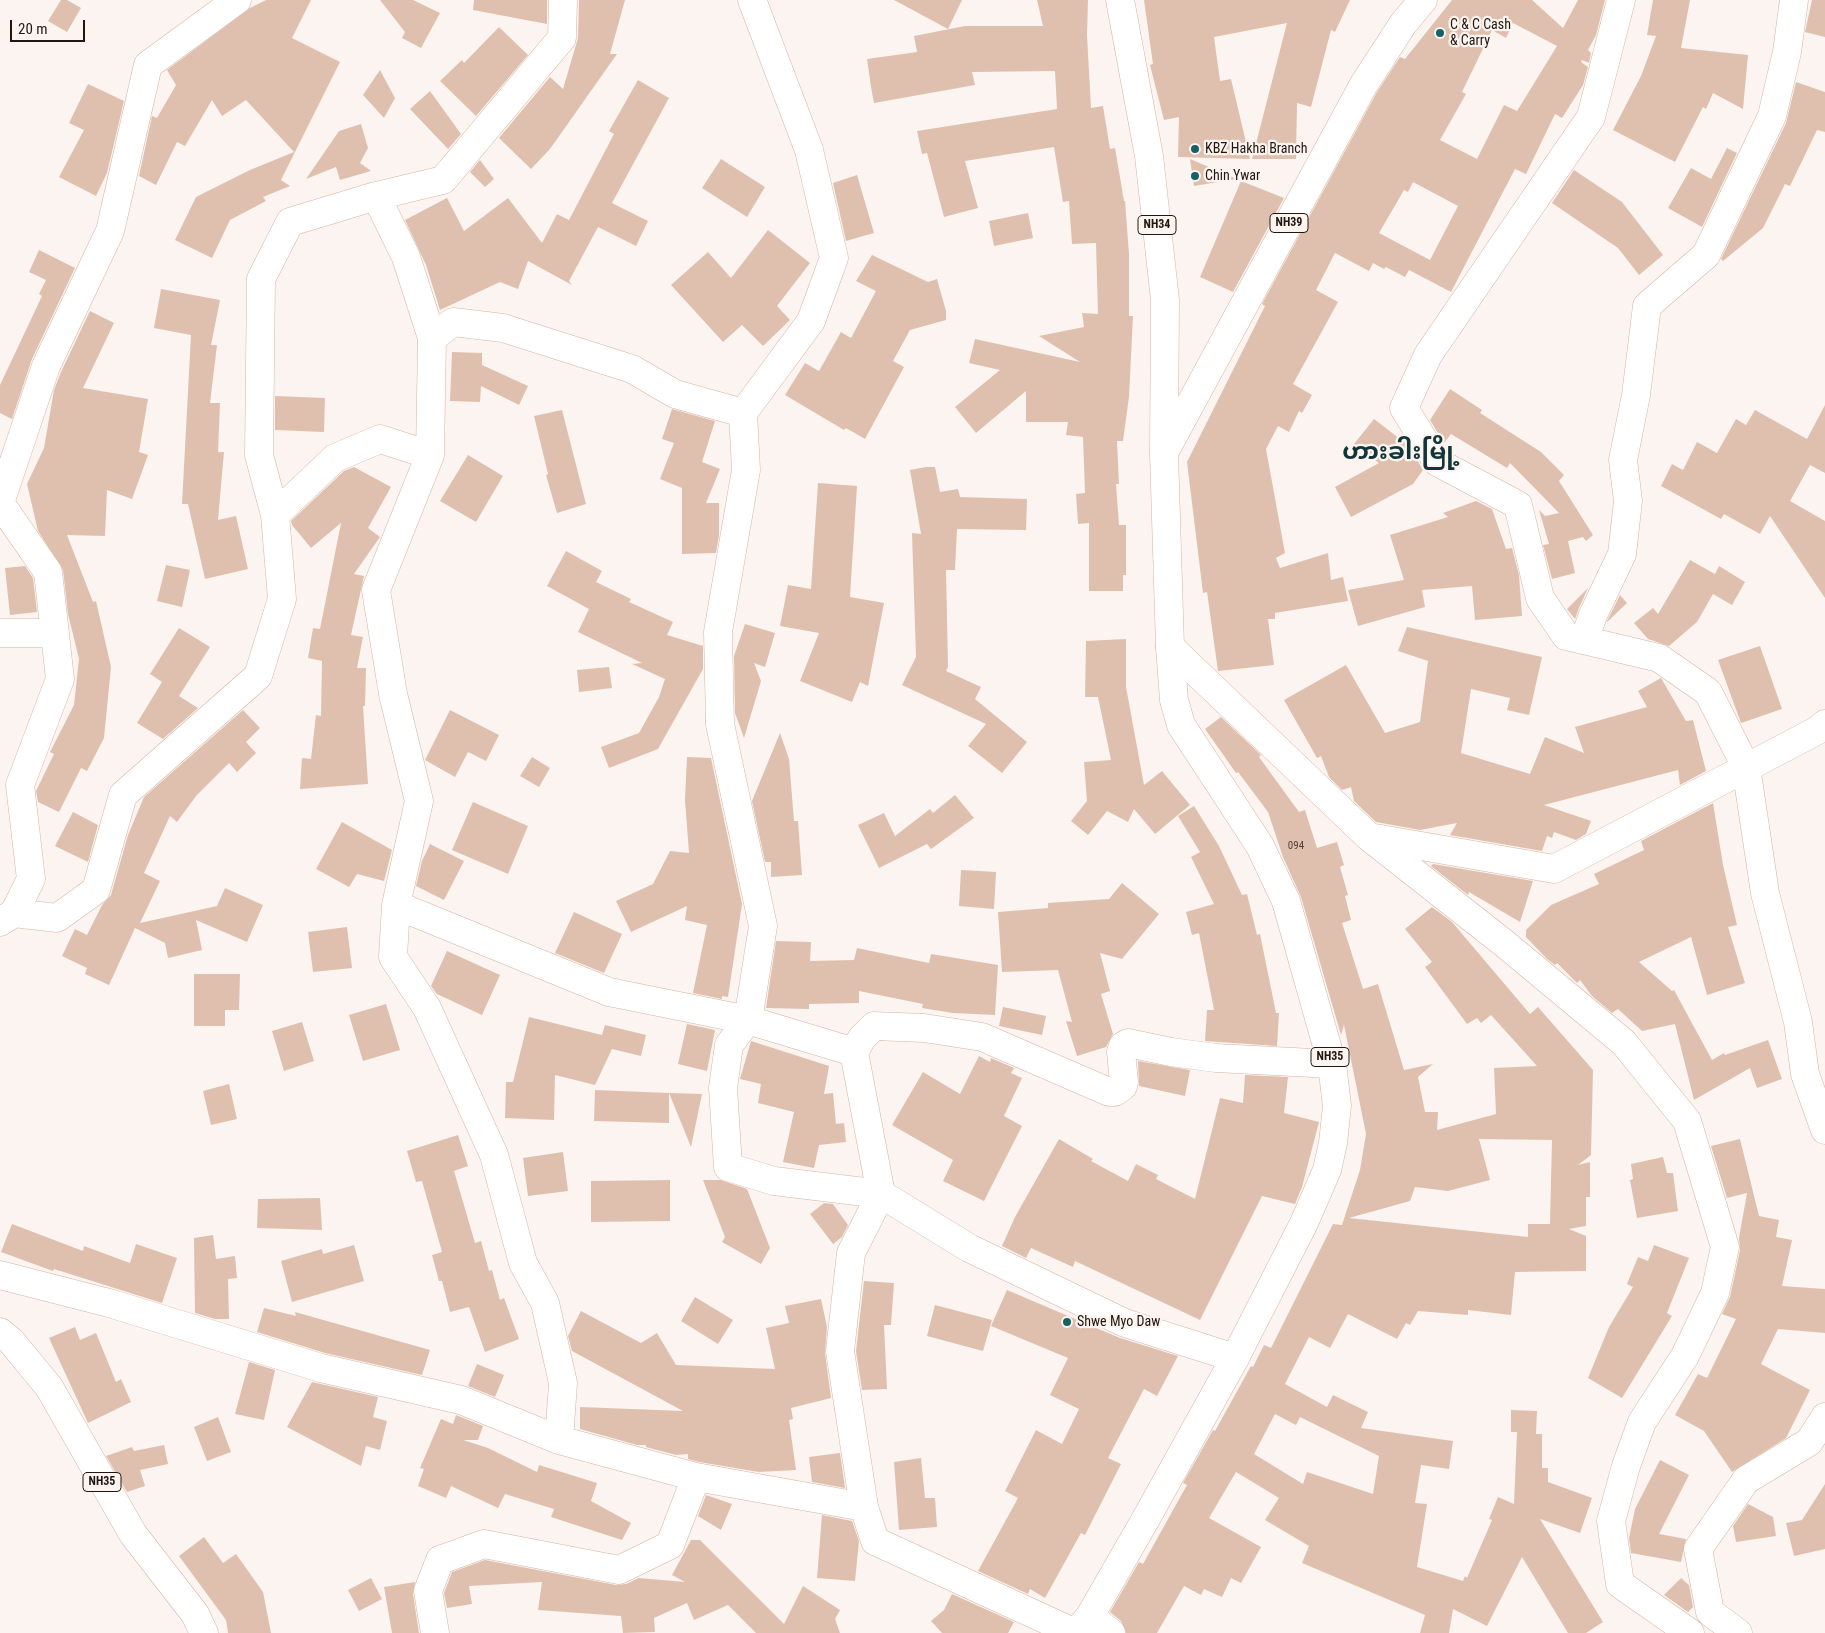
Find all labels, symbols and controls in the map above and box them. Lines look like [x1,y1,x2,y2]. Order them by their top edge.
scale bar [12,10,88,42]
place label: C & C Cash & Carry [1450,17,1511,49]
text: 20 m [18,20,48,38]
marker: C & C Cash & Carry [1434,27,1446,39]
place label: KBZ Hakha Branch [1205,141,1308,157]
marker: KBZ Hakha Branch [1189,143,1201,155]
place label: Chin Ywar [1205,168,1260,184]
marker: Chin Ywar [1189,170,1201,182]
road number: NH39 [1270,214,1308,232]
road number: NH34 [1138,216,1176,234]
district label: ဟားခါးမြို့ [1342,439,1460,467]
house number: 094 [1288,839,1304,853]
road number: NH35 [1311,1048,1349,1066]
place label: Shwe Myo Daw [1077,1314,1160,1330]
marker: Shwe Myo Daw [1061,1316,1073,1328]
road number: NH35 [83,1472,121,1491]

